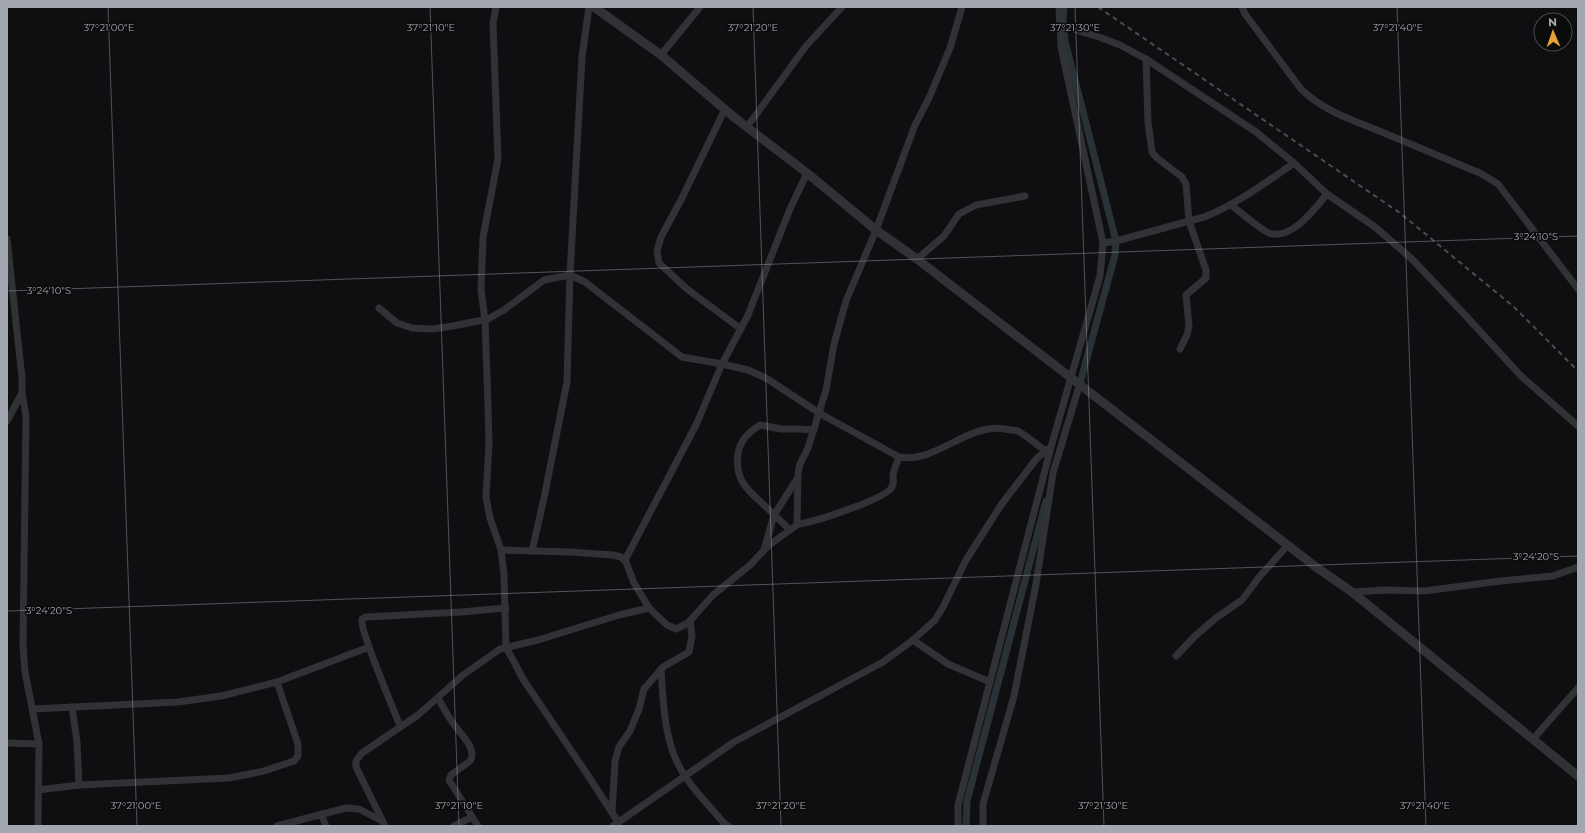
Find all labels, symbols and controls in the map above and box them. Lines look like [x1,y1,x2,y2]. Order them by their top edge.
north arrow [1533,12,1573,52]
text: N [1548,15,1557,29]
text: 37°21'00"E [83,21,135,34]
text: 37°21'10"E [407,21,456,34]
text: 37°21'20"E [728,21,778,34]
text: 37°21'30"E [1050,21,1100,34]
text: 37°21'40"E [1373,21,1424,34]
text: 3°24'10"S [1514,230,1558,243]
text: 3°24'10"S [27,284,71,297]
text: 3°24'20"S [1513,550,1559,563]
text: 3°24'20"S [26,604,72,617]
text: 37°21'00"E [110,799,162,812]
text: 37°21'10"E [435,799,484,812]
text: 37°21'20"E [756,799,806,812]
text: 37°21'30"E [1078,799,1128,812]
text: 37°21'40"E [1400,799,1451,812]

